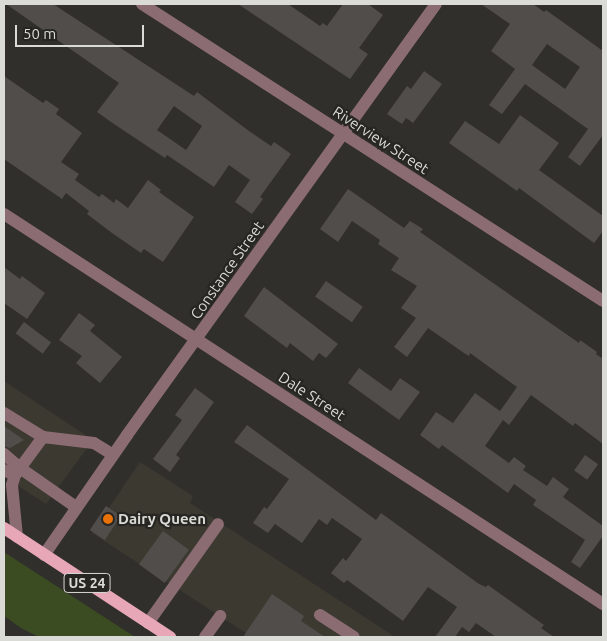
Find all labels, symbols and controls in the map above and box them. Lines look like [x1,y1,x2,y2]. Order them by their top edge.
scale bar [18,15,146,47]
text: 50 m [23,25,56,42]
street label: Riverview Street [330,102,432,178]
street label: Constance Street [186,217,268,323]
street label: Dale Street [275,368,349,424]
place label: Dairy Queen [118,510,206,528]
marker: Dairy Queen [102,513,114,525]
road number: US 24 [63,572,111,594]

